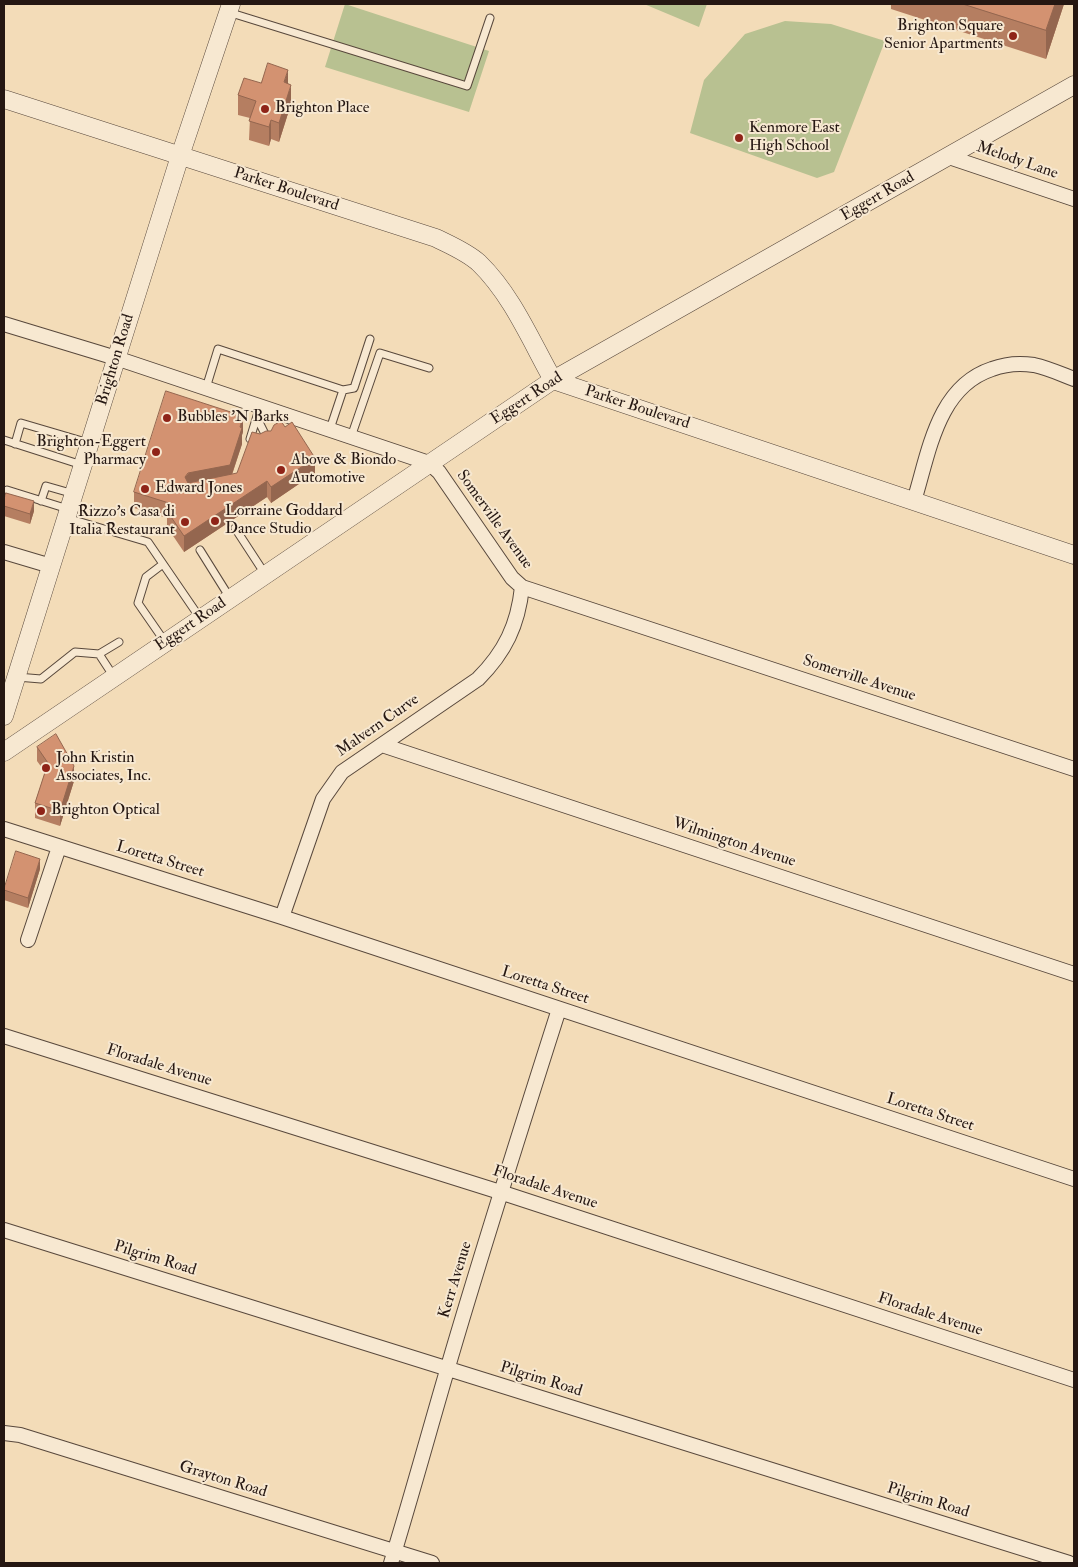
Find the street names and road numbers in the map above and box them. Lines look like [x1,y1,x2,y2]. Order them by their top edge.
street label: Melody Lane [974,138,1060,184]
street label: Parker Boulevard [231,164,341,216]
street label: Eggert Road [838,168,918,226]
street label: Brighton Road [93,312,139,408]
street label: Eggert Road [487,369,567,429]
street label: Parker Boulevard [582,382,692,434]
street label: Somerville Avenue [452,467,536,573]
street label: Eggert Road [152,594,230,656]
street label: Somerville Avenue [800,652,918,706]
street label: Malvern Curve [333,690,423,762]
street label: Wilmington Avenue [670,814,798,872]
street label: Loretta Street [114,838,206,882]
street label: Loretta Street [499,963,591,1009]
street label: Floradale Avenue [104,1041,214,1091]
street label: Loretta Street [884,1090,976,1136]
street label: Floradale Avenue [490,1162,600,1214]
street label: Pilgrim Road [112,1237,198,1281]
street label: Kerr Avenue [435,1239,477,1321]
street label: Floradale Avenue [875,1289,985,1341]
street label: Pilgrim Road [498,1358,584,1402]
street label: Grayton Road [177,1458,269,1502]
street label: Pilgrim Road [885,1479,971,1523]

